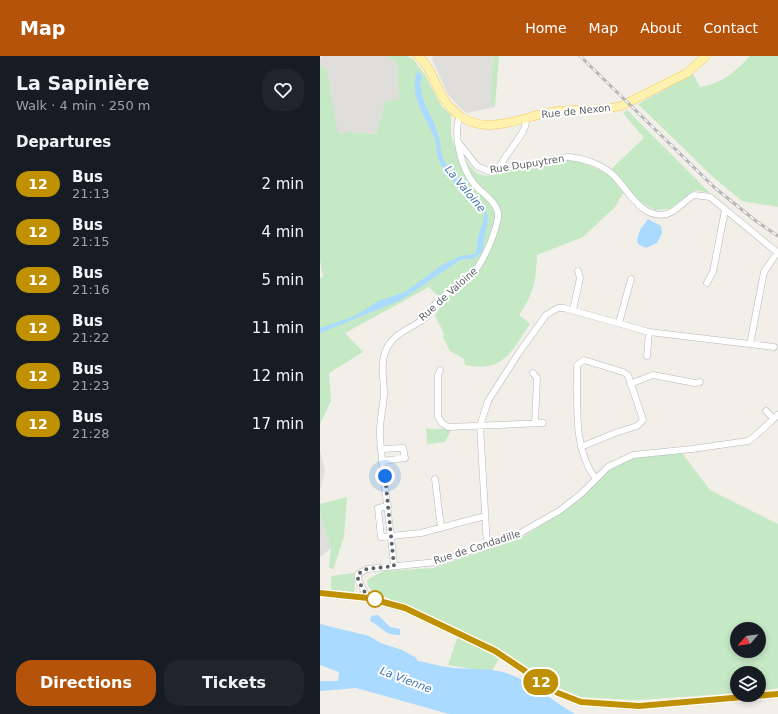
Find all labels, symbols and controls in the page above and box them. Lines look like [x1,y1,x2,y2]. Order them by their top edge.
text: Map [20,17,65,39]
text: Home [525,20,567,36]
text: Map [589,20,618,36]
text: About [640,20,682,36]
text: Contact [704,20,758,36]
button: heart [262,69,304,111]
text: La Sapinière [16,72,149,94]
text: Walk · 4 min · 250 m [16,98,150,113]
street label: Rue de Nexon [541,102,611,120]
text: Departures [16,133,111,151]
street label: Rue Dupuytren [489,153,565,175]
water label: La Valoine [442,163,488,215]
text: Bus [72,168,103,186]
text: 2 min [261,175,304,193]
text: 12 [28,176,48,192]
text: 21:13 [72,186,109,201]
text: Bus [72,216,103,234]
text: 4 min [261,223,304,241]
text: 12 [28,224,48,240]
text: 21:15 [72,234,109,249]
text: Bus [72,264,103,282]
street label: Rue de Valoine [417,265,479,323]
text: 5 min [261,271,304,289]
text: 12 [28,272,48,288]
text: 21:16 [72,282,109,297]
text: Bus [72,312,103,330]
text: 11 min [252,319,304,337]
text: 12 [28,320,48,336]
text: 21:22 [72,330,109,345]
text: Bus [72,360,103,378]
text: 12 min [252,367,304,385]
text: 12 [28,368,48,384]
text: 21:23 [72,378,109,393]
text: Bus [72,408,103,426]
text: 17 min [252,415,304,433]
text: 12 [28,416,48,432]
text: 21:28 [72,426,109,441]
your location [375,466,395,486]
street label: Rue de Condadille [432,528,522,566]
unlabelled marker [366,590,384,608]
north arrow [730,622,766,658]
map controls [730,622,766,702]
button: Directions [16,660,156,706]
button: Tickets [164,660,304,706]
water label: La Vienne [378,664,434,696]
button: layers [730,666,766,702]
line badge: 12 [523,669,559,695]
text: 12 [531,674,551,690]

